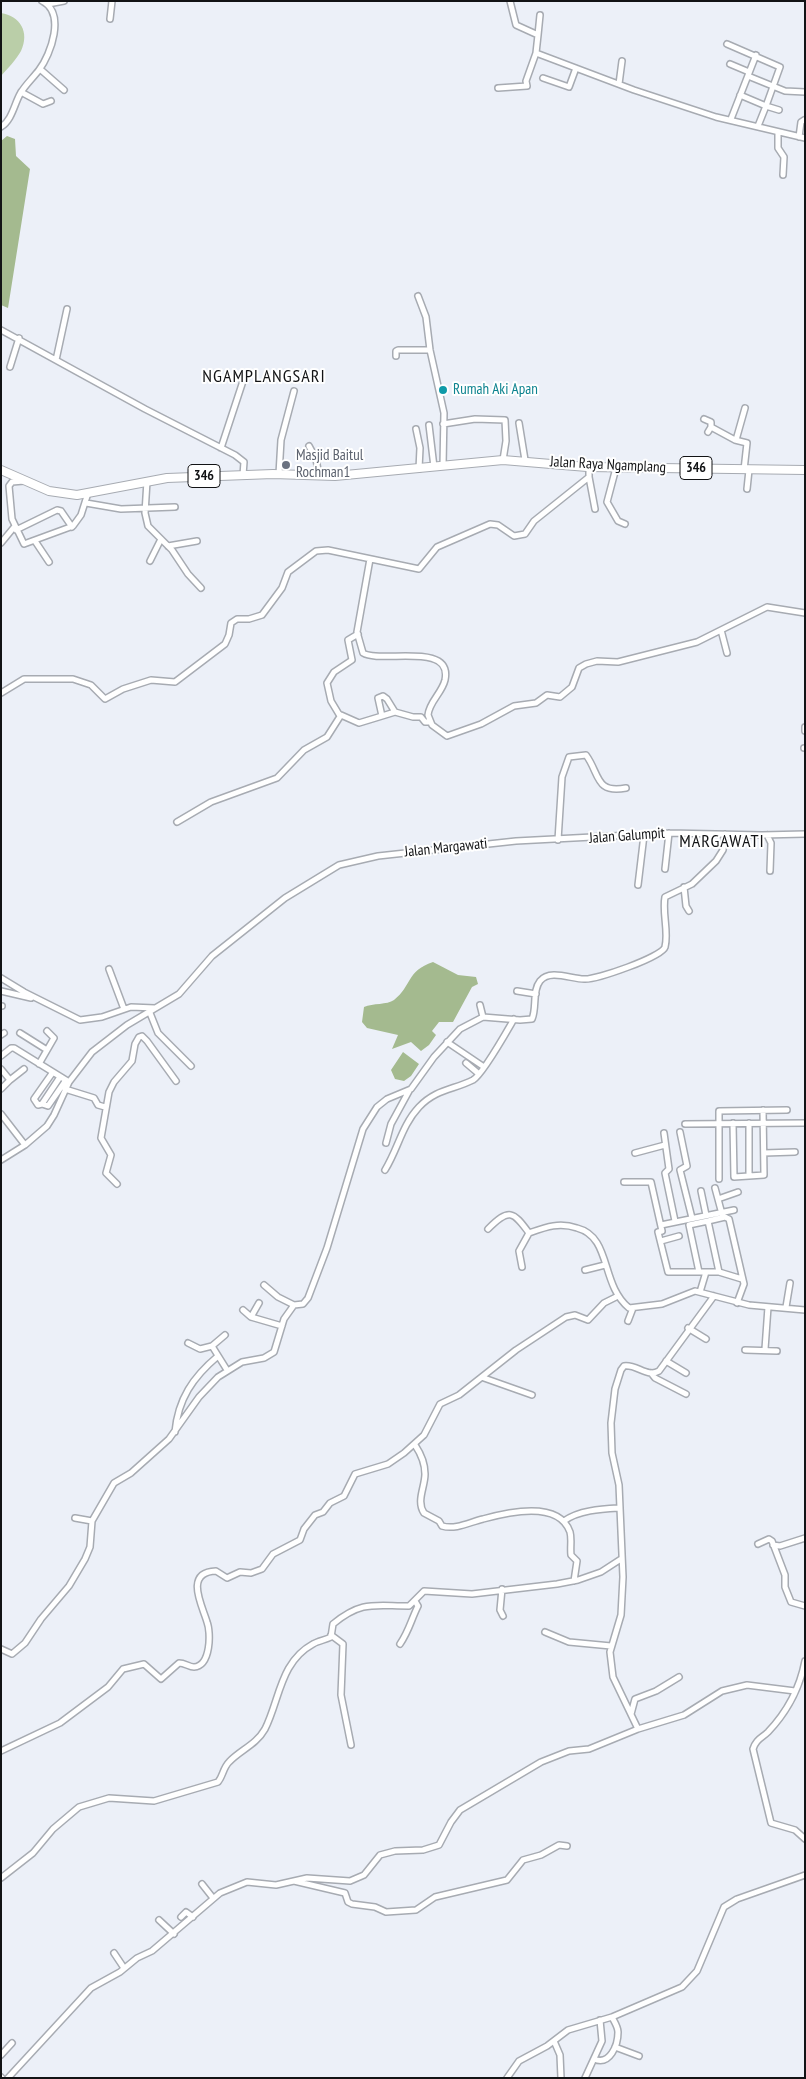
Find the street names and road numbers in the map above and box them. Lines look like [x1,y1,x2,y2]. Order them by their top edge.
street label: Jalan Raya Ngamplang [549,453,667,477]
road number: 346 [680,456,712,479]
road number: 346 [188,464,220,488]
street label: Jalan Galumpit [588,824,666,848]
street label: Jalan Margawati [404,835,488,861]

